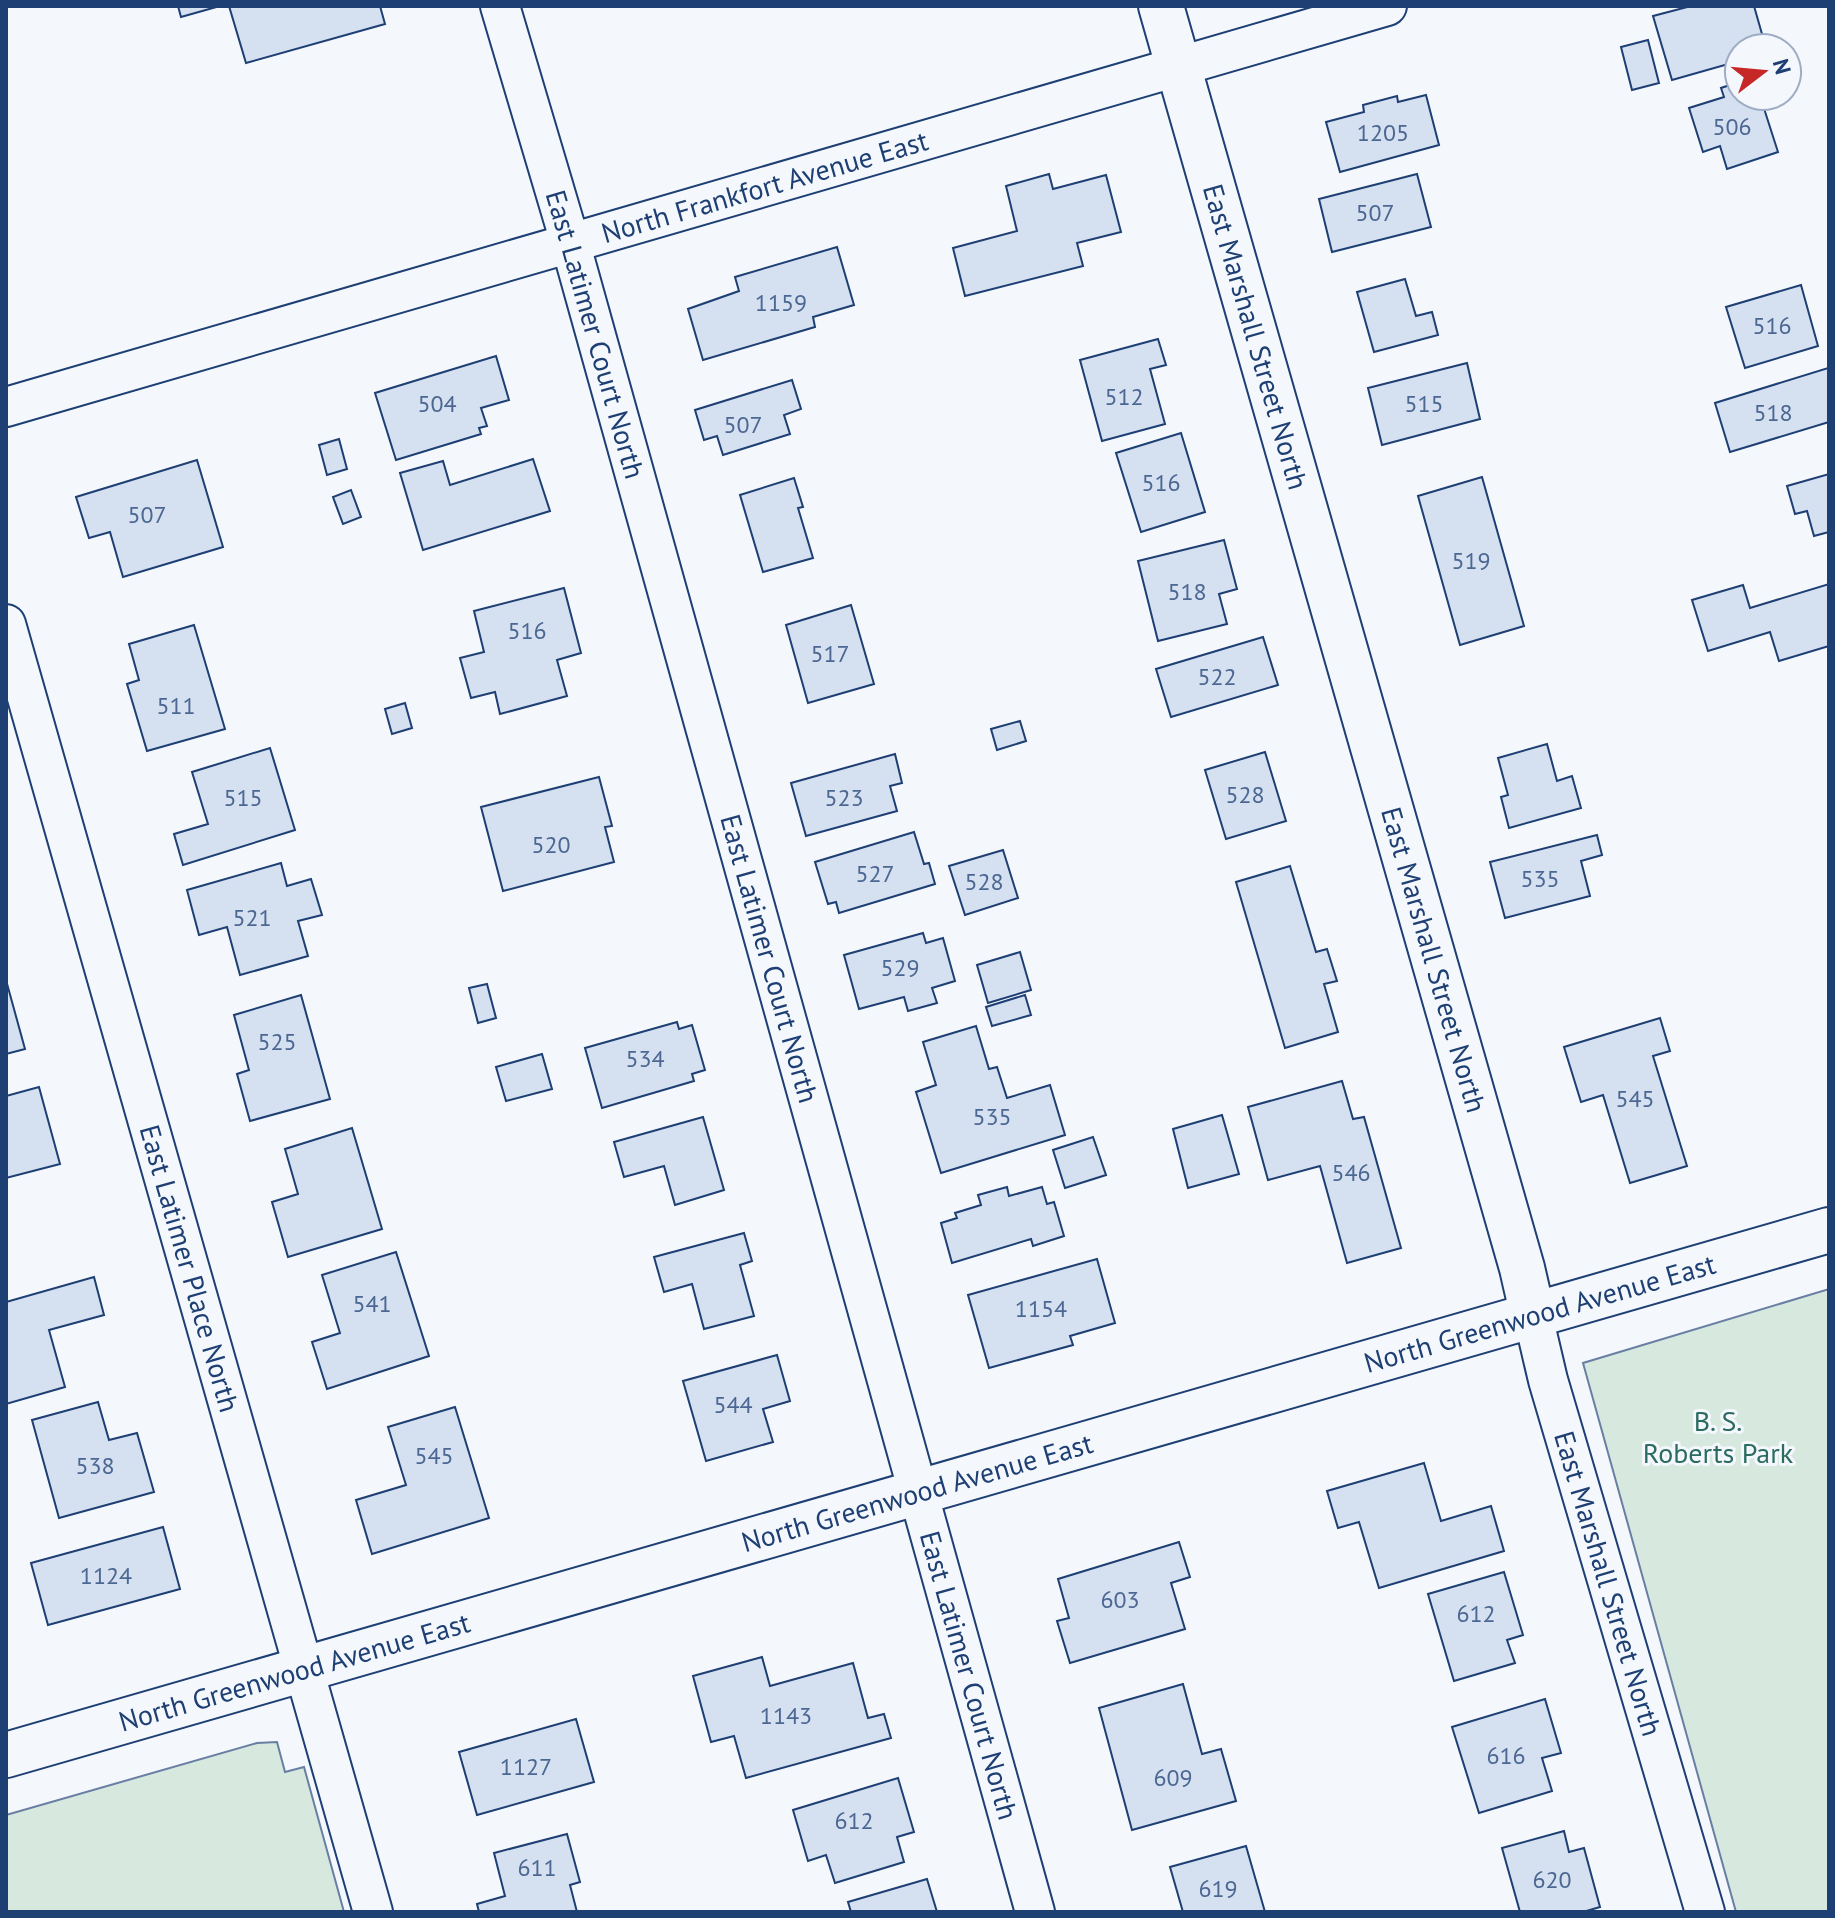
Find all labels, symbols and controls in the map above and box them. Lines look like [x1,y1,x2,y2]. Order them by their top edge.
north arrow [1723,32,1803,112]
text: N [1767,56,1798,77]
house number: 506 [1712,111,1752,142]
house number: 1205 [1357,117,1409,148]
street label: North Frankfort Avenue East [597,121,933,251]
street label: East Marshall Street North [1195,179,1317,494]
street label: East Latimer Court North [538,186,654,483]
house number: 507 [1355,197,1395,228]
house number: 1159 [755,287,807,318]
house number: 516 [1752,310,1792,341]
house number: 512 [1104,381,1144,412]
house number: 504 [417,388,457,419]
house number: 515 [1404,388,1444,419]
house number: 518 [1753,397,1793,428]
house number: 507 [723,409,763,440]
house number: 516 [1141,467,1181,498]
house number: 507 [127,499,167,530]
house number: 519 [1451,545,1491,576]
house number: 518 [1167,576,1207,607]
house number: 516 [507,615,547,646]
house number: 517 [810,638,850,669]
house number: 522 [1197,661,1237,692]
house number: 511 [156,690,196,721]
house number: 528 [1225,779,1265,810]
house number: 515 [223,782,263,813]
house number: 523 [824,782,864,813]
street label: East Marshall Street North [1373,802,1496,1117]
street label: East Latimer Court North [712,810,828,1107]
house number: 520 [531,829,571,860]
house number: 527 [855,858,895,889]
house number: 535 [1520,863,1560,894]
house number: 528 [964,866,1004,897]
house number: 521 [232,902,272,933]
house number: 529 [880,952,920,983]
house number: 525 [257,1026,297,1057]
house number: 534 [625,1043,665,1074]
house number: 545 [1615,1083,1655,1114]
house number: 535 [972,1101,1012,1132]
street label: East Latimer Place North [132,1120,249,1416]
house number: 546 [1331,1157,1371,1188]
street label: North Greenwood Avenue East [1360,1245,1720,1381]
house number: 541 [352,1288,392,1319]
house number: 1154 [1015,1293,1067,1324]
house number: 544 [713,1389,753,1420]
park label: B. S. Roberts Park [1643,1402,1794,1471]
street label: North Greenwood Avenue East [737,1424,1097,1560]
street label: East Marshall Street North [1546,1427,1671,1740]
house number: 545 [414,1440,454,1471]
house number: 538 [75,1450,115,1481]
street label: East Latimer Court North [912,1527,1027,1824]
house number: 1124 [80,1560,132,1591]
house number: 603 [1100,1584,1140,1615]
house number: 612 [1456,1598,1496,1629]
street label: North Greenwood Avenue East [114,1603,475,1740]
house number: 1143 [760,1700,812,1731]
house number: 616 [1486,1740,1526,1771]
house number: 1127 [500,1751,552,1782]
house number: 609 [1153,1762,1193,1793]
house number: 612 [834,1805,874,1836]
house number: 611 [517,1852,557,1883]
house number: 620 [1532,1864,1572,1895]
house number: 619 [1198,1873,1238,1904]

